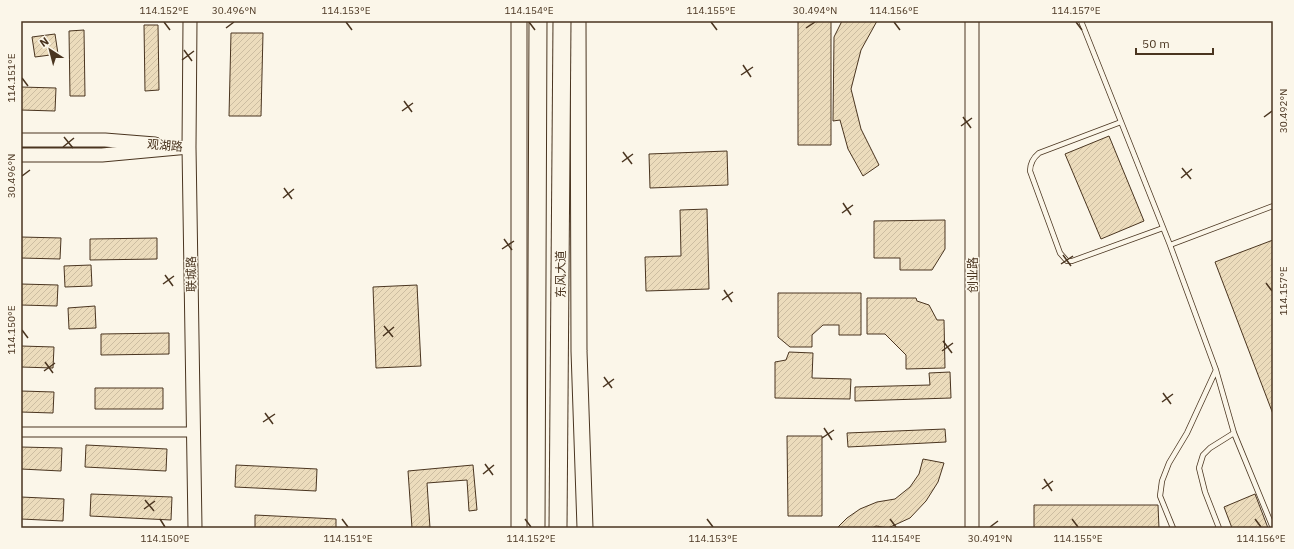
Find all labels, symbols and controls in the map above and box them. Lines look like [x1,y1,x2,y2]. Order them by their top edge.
text: 114.152°E [139,4,189,17]
text: 30.496°N [212,4,256,17]
text: 114.153°E [321,4,371,17]
text: 114.154°E [504,4,554,17]
text: 114.155°E [686,4,736,17]
text: 30.494°N [793,4,837,17]
text: 114.156°E [869,4,919,17]
text: 114.157°E [1051,4,1101,17]
north arrow [30,30,70,70]
scale bar [1136,30,1213,56]
text: N [37,34,51,50]
text: 50 m [1142,36,1170,51]
text: 114.151°E [5,53,18,103]
text: 30.492°N [1277,89,1290,133]
street label: 观湖路 [146,136,184,154]
text: 30.496°N [5,154,18,198]
street label: 东风大道 [553,250,568,298]
street label: 联城路 [183,256,199,292]
street label: 创业路 [965,257,980,293]
text: 114.157°E [1277,266,1290,316]
text: 114.150°E [5,305,18,355]
text: 114.150°E [140,532,190,545]
text: 114.151°E [323,532,373,545]
text: 114.152°E [506,532,556,545]
text: 114.153°E [688,532,738,545]
text: 114.154°E [871,532,921,545]
text: 30.491°N [968,532,1012,545]
text: 114.155°E [1053,532,1103,545]
text: 114.156°E [1236,532,1286,545]

